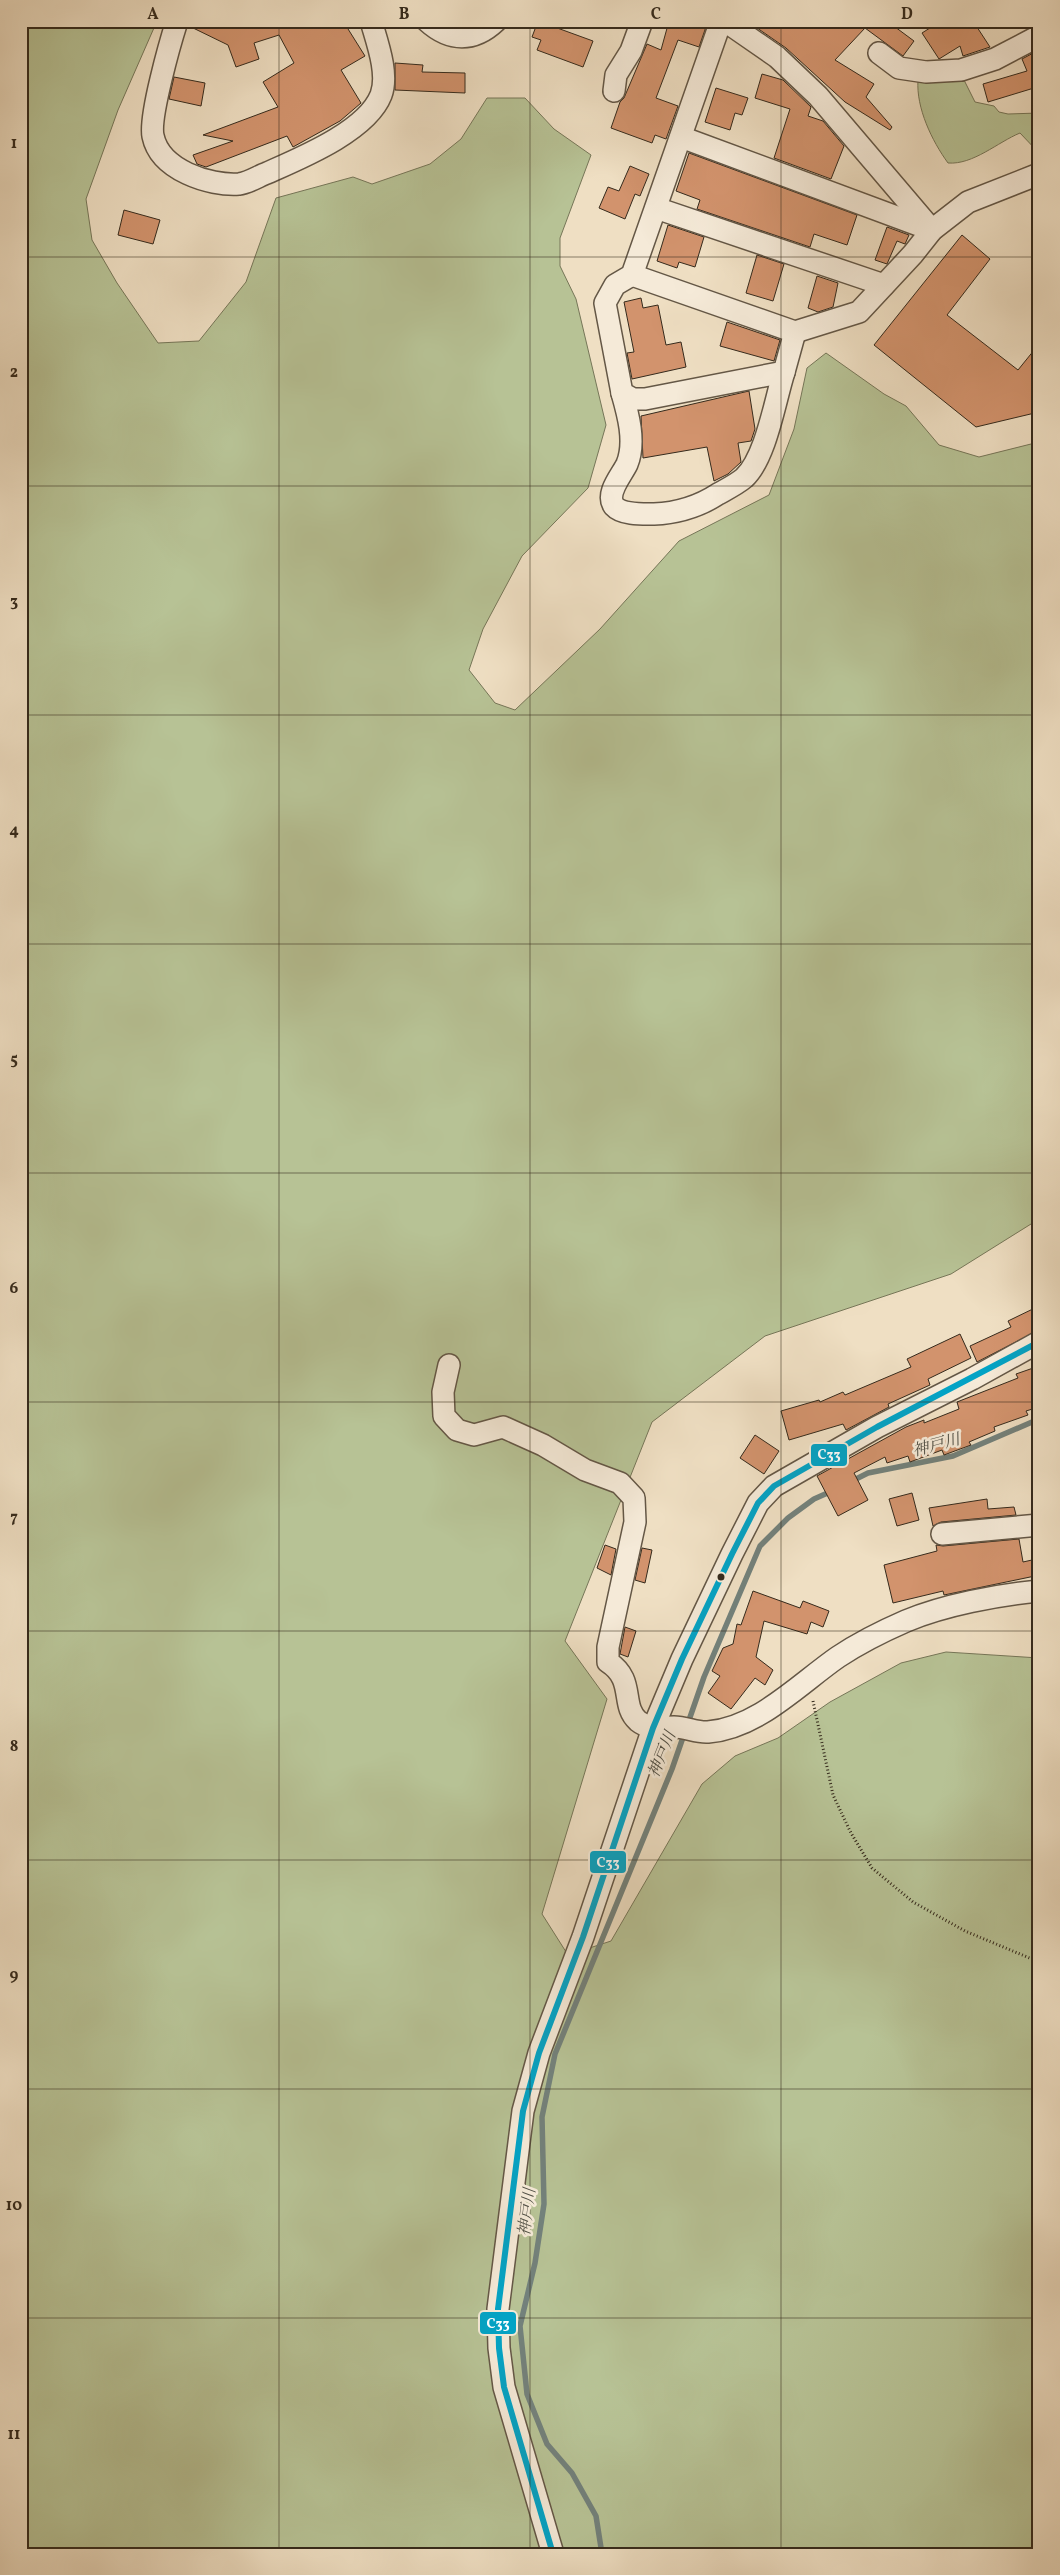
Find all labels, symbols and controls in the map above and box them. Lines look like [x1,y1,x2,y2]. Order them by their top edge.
text: A [147,4,159,26]
text: B [399,4,410,26]
text: C [651,4,661,26]
text: D [901,4,913,26]
text: 1 [11,133,17,155]
text: 2 [10,362,18,384]
text: 3 [10,591,18,613]
text: 4 [9,820,19,842]
text: 5 [10,1049,18,1071]
text: 6 [10,1278,19,1300]
water label: 神戸川 [910,1429,964,1463]
line badge: C33 [810,1443,848,1467]
text: C33 [817,1446,841,1465]
text: 7 [10,1507,18,1529]
unlabelled marker [716,1572,726,1582]
water label: 神戸川 [644,1727,683,1781]
text: 8 [10,1736,18,1758]
line badge: C33 [589,1850,627,1874]
text: C33 [596,1854,620,1873]
text: 9 [10,1965,19,1987]
water label: 神戸川 [514,2185,542,2237]
text: 10 [6,2195,22,2217]
line badge: C33 [479,2311,517,2335]
text: C33 [486,2315,510,2334]
text: 11 [8,2424,20,2446]

